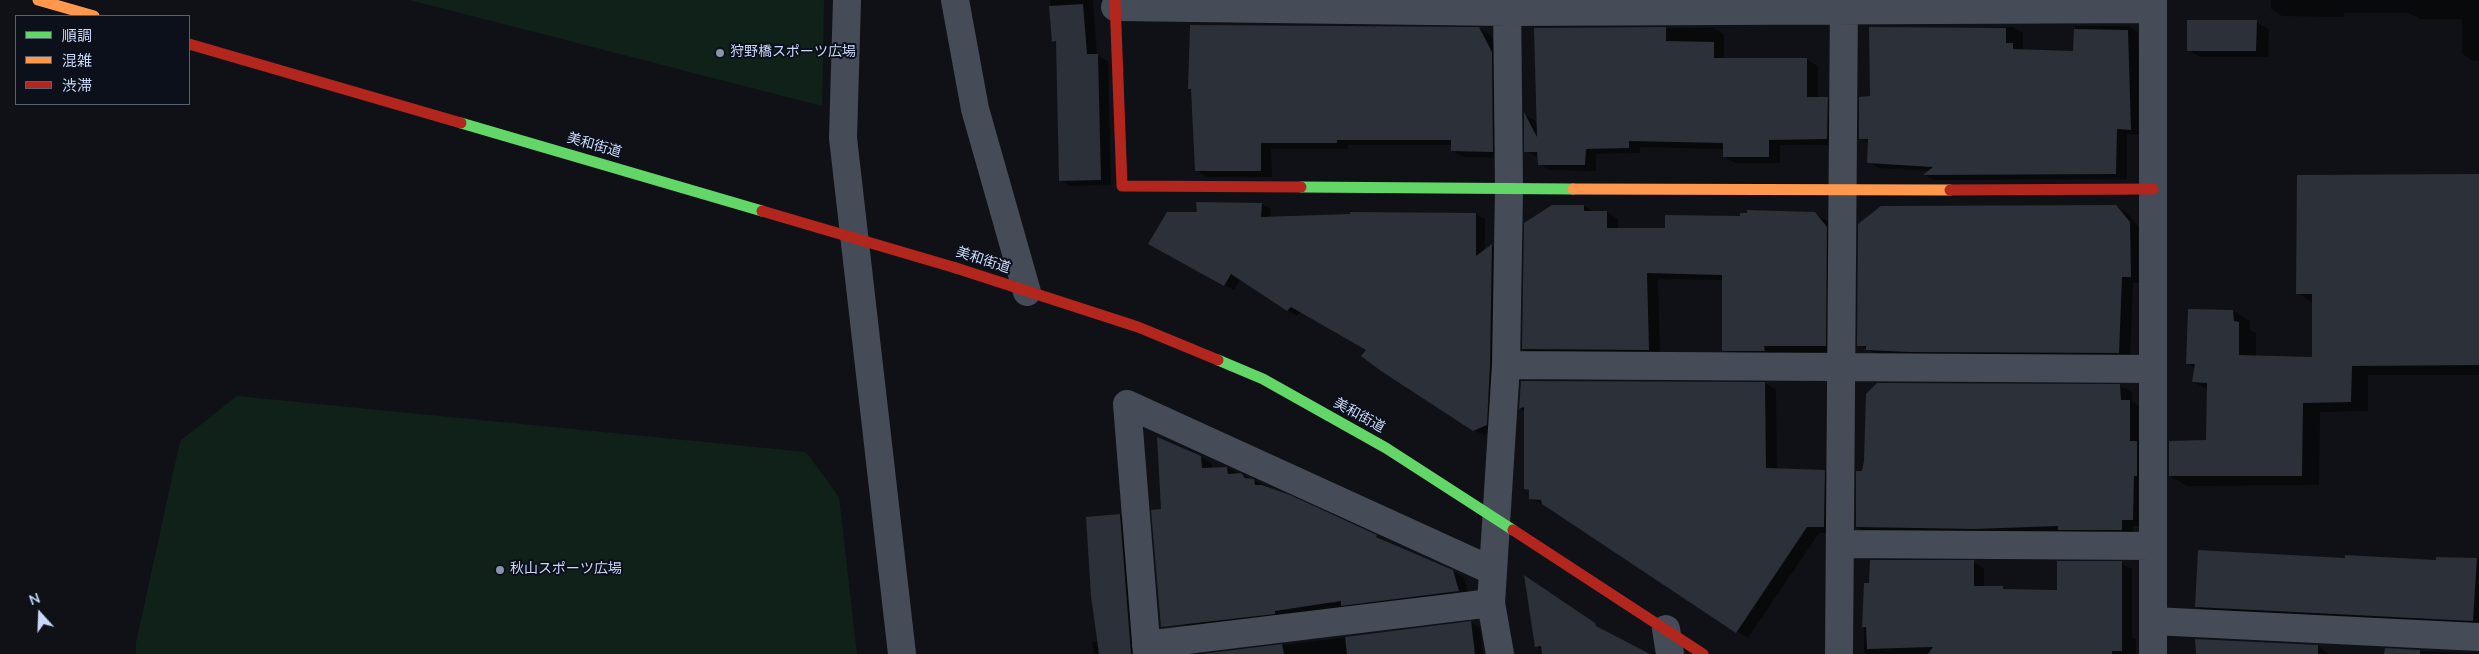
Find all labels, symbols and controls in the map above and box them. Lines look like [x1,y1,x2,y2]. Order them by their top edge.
legend [15,15,190,105]
text: 順調 [62,26,92,46]
place label: 狩野橋スポーツ広場 [730,45,856,61]
marker: 狩野橋スポーツ広場 [714,47,726,59]
text: 混雑 [62,51,92,71]
text: 渋滞 [62,76,92,96]
street label: 美和街道 [565,130,623,162]
street label: 美和街道 [954,244,1012,278]
street label: 美和街道 [1330,395,1388,437]
place label: 秋山スポーツ広場 [510,562,622,578]
marker: 秋山スポーツ広場 [494,564,506,576]
north arrow [15,589,65,639]
text: N [27,589,43,610]

